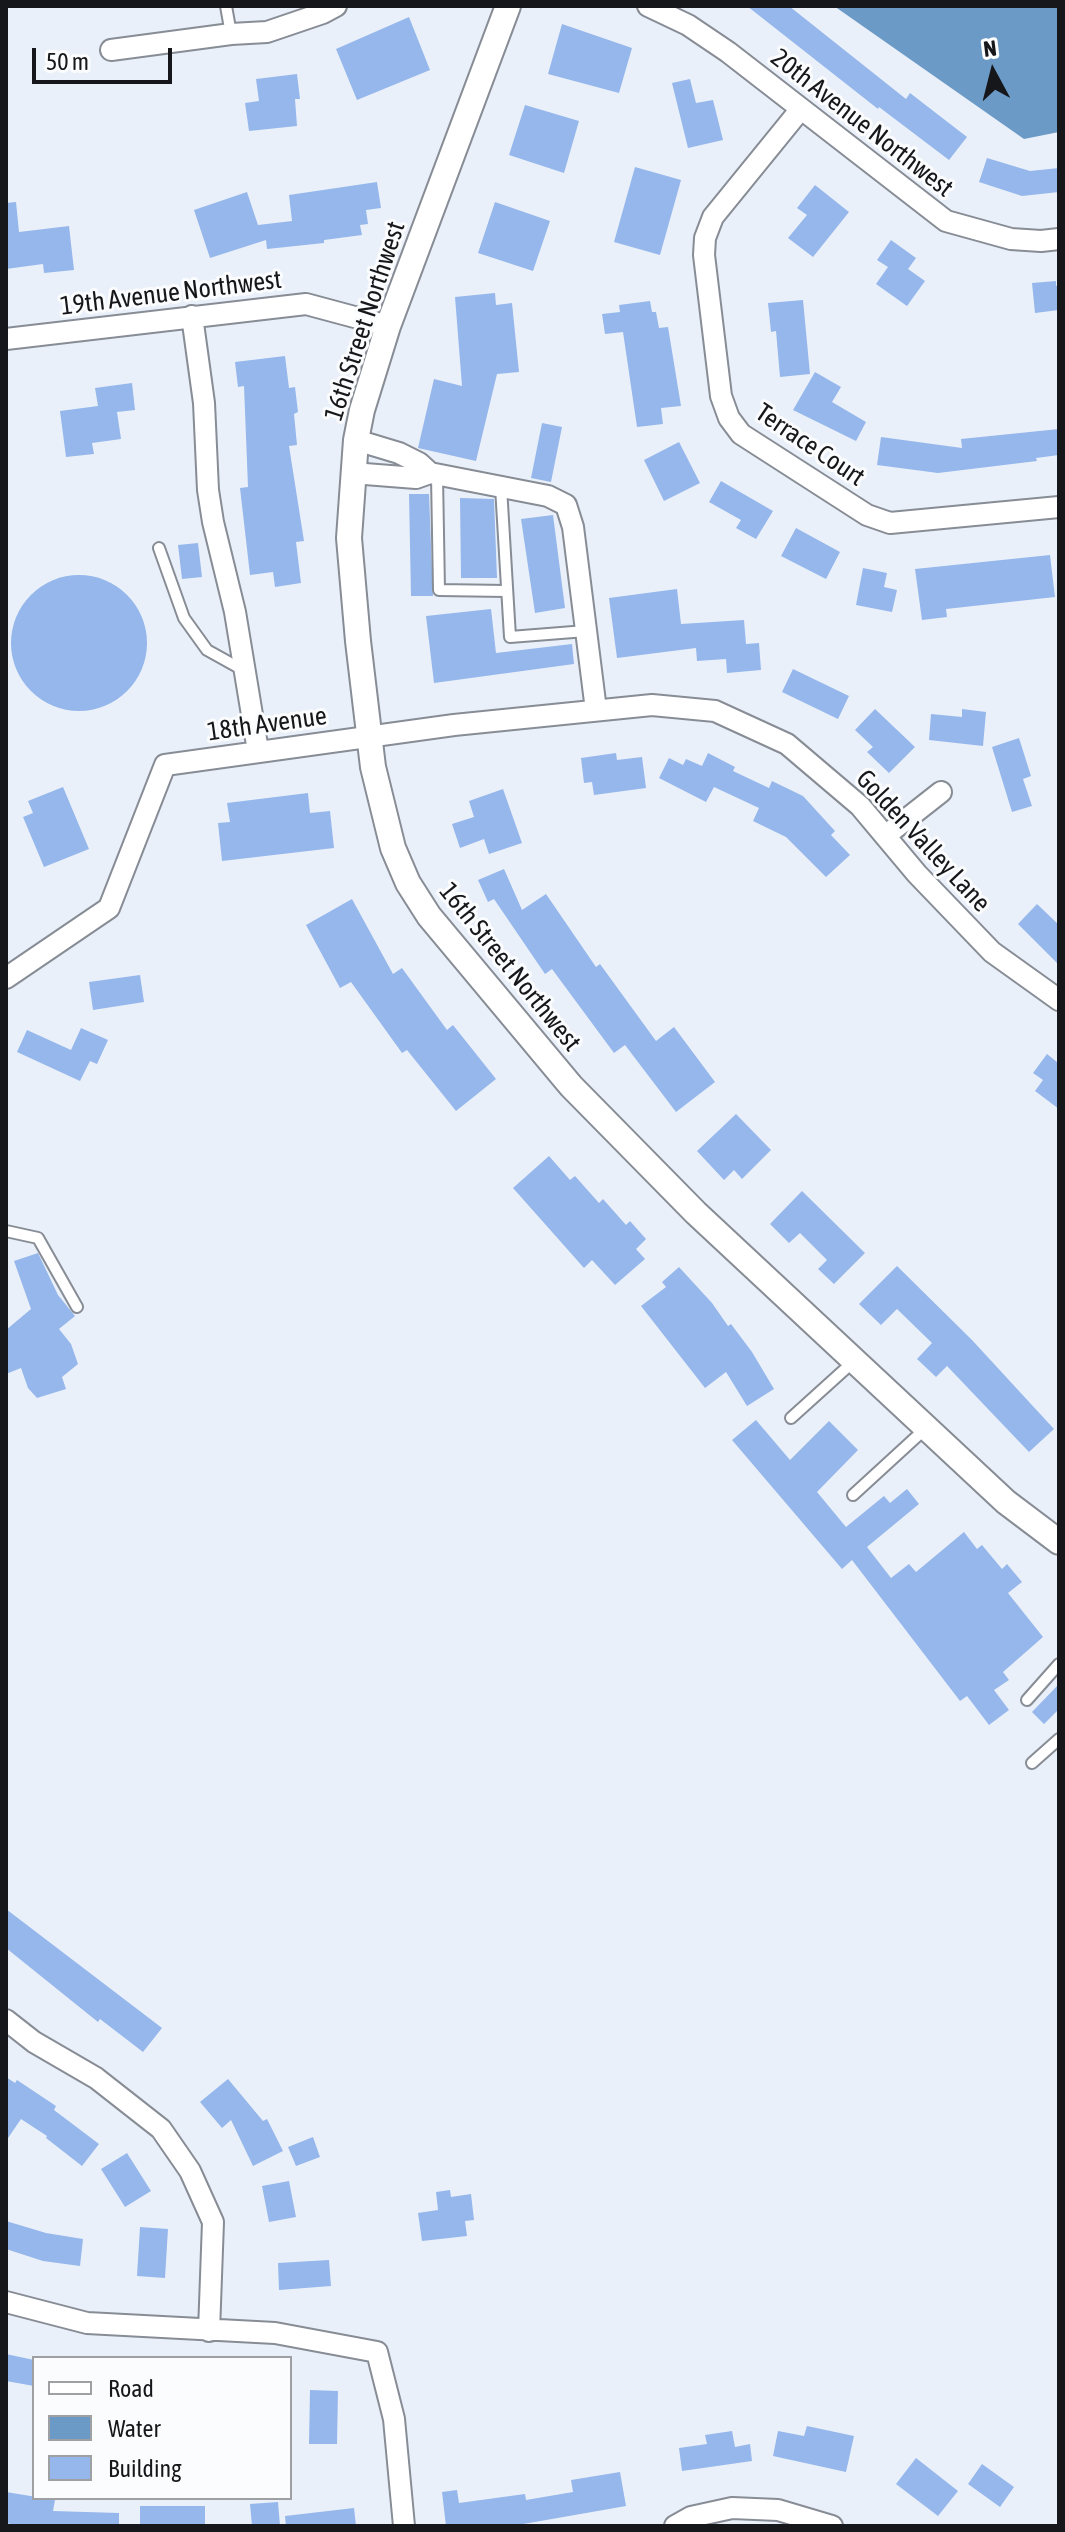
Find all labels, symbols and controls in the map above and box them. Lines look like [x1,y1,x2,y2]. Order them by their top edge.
scale bar [36,32,176,82]
north arrow [953,32,1033,112]
text: N [982,34,998,62]
street label: 20th Avenue Northwest [765,42,959,204]
text: 50 m [46,48,89,75]
street label: 16th Street Northwest [318,218,412,424]
street label: 19th Avenue Northwest [59,264,283,322]
street label: Terrace Court [749,397,871,493]
street label: 18th Avenue [205,700,329,748]
street label: Golden Valley Lane [849,763,997,919]
street label: 16th Street Northwest [433,877,587,1057]
legend [32,2356,292,2500]
text: Road [108,2375,154,2402]
text: Water [108,2415,161,2442]
text: Building [108,2455,181,2482]

